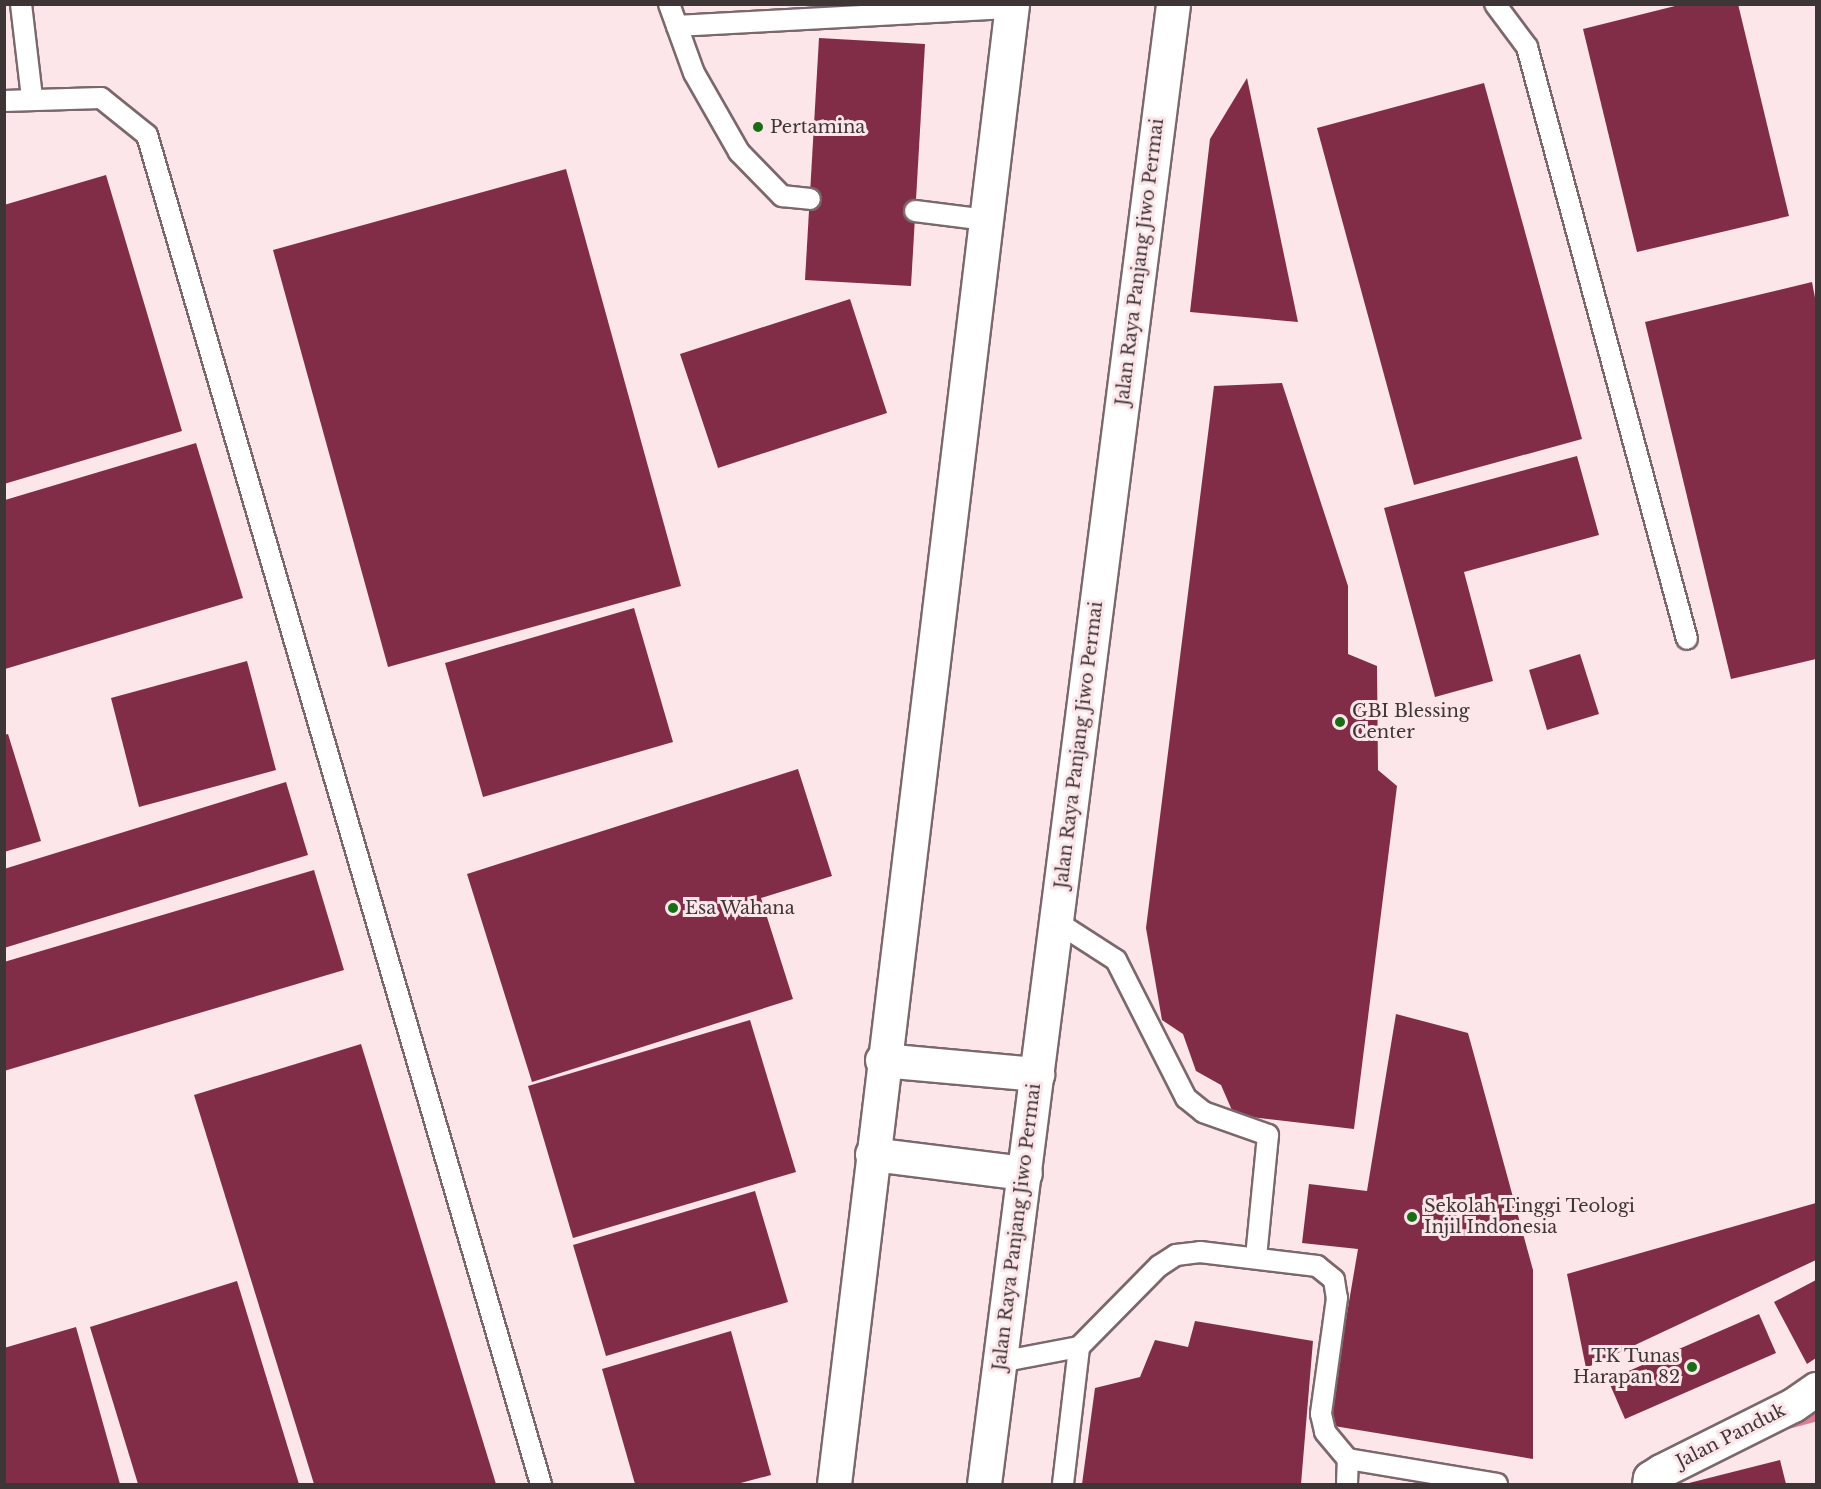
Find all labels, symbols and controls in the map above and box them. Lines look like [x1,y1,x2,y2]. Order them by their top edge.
place label: Pertamina [770,116,865,138]
street label: Jalan Raya Panjang Jiwo Permai [1112,117,1168,407]
marker: Pertamina [751,120,765,134]
street label: Jalan Raya Panjang Jiwo Permai [1051,600,1107,890]
place label: GBI Blessing Center [1352,701,1470,744]
marker: GBI Blessing Center [1333,715,1347,729]
place label: Esa Wahana [685,897,796,919]
marker: Esa Wahana [666,901,680,915]
street label: Jalan Raya Panjang Jiwo Permai [989,1082,1045,1372]
place label: Sekolah Tinggi Teologi Injil Indonesia [1424,1196,1636,1238]
marker: Sekolah Tinggi Teologi Injil Indonesia [1405,1210,1419,1224]
place label: TK Tunas Harapan 82 [1573,1346,1680,1388]
marker: TK Tunas Harapan 82 [1685,1360,1699,1374]
street label: Jalan Panduk [1673,1399,1789,1473]

